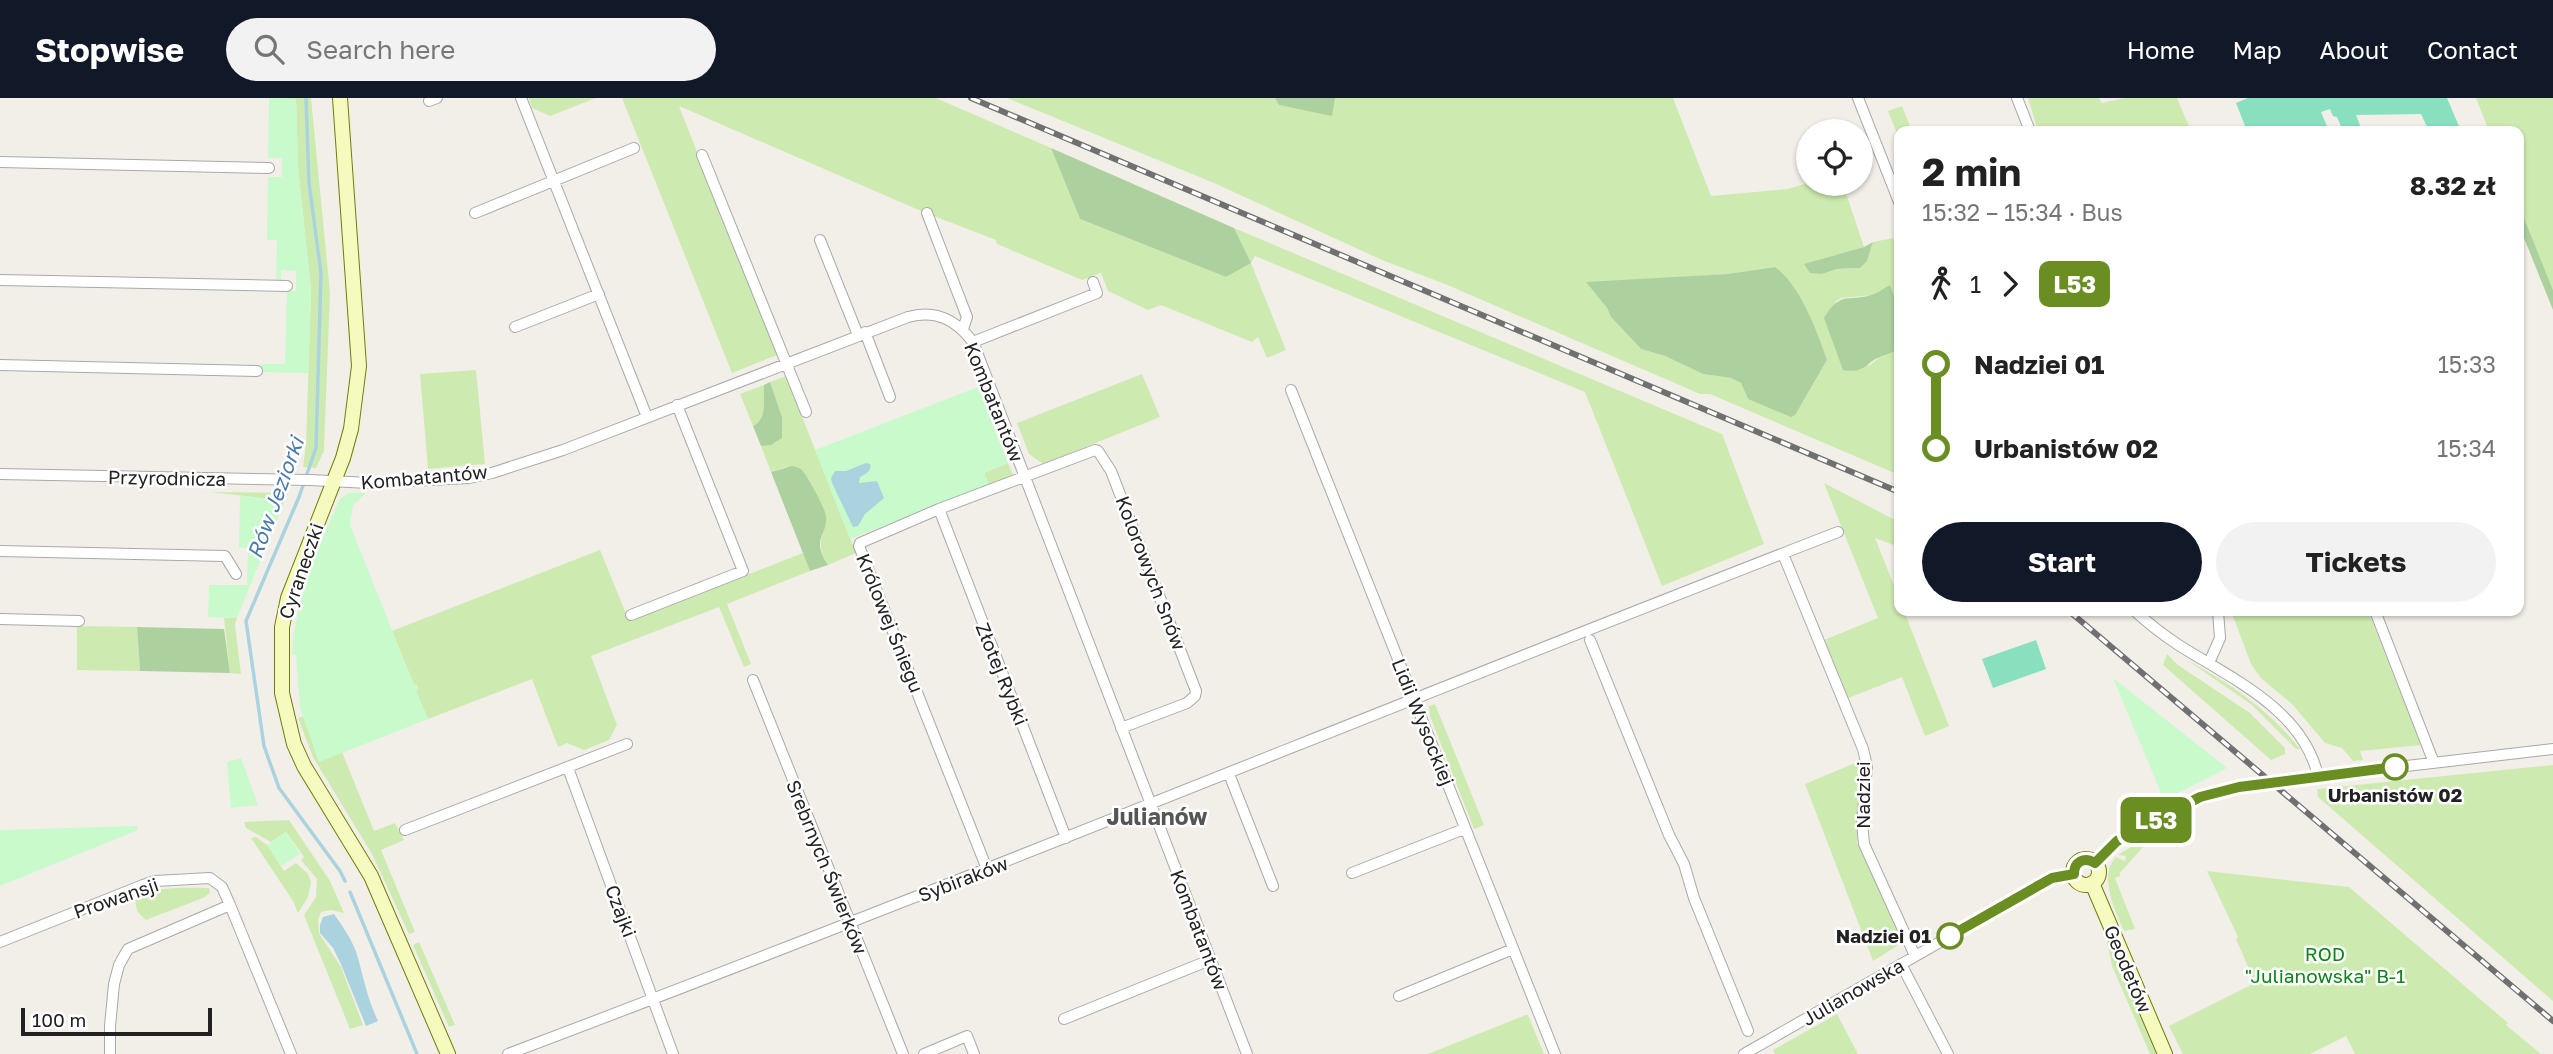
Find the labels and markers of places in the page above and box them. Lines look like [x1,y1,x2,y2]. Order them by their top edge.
marker: Urbanistów 02 [2382,754,2408,780]
place label: Urbanistów 02 [2328,783,2462,806]
marker: Nadziei 01 [1937,923,1963,949]
place label: Nadziei 01 [1836,924,1931,947]

